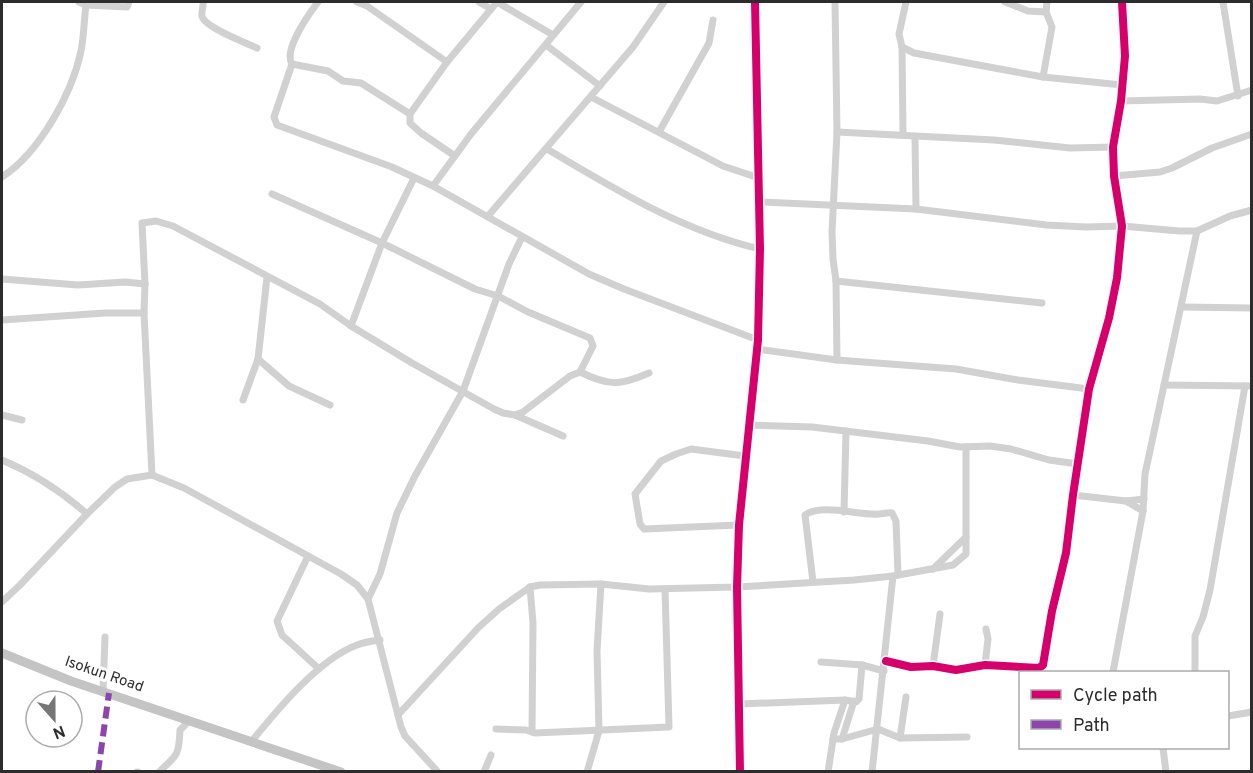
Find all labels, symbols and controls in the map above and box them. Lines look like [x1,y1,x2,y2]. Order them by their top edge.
street label: Isokun Road [62,653,146,697]
legend [1019,671,1229,749]
text: Cycle path [1073,685,1158,708]
north arrow [24,689,84,749]
text: Path [1073,715,1110,738]
text: N [50,720,68,743]

